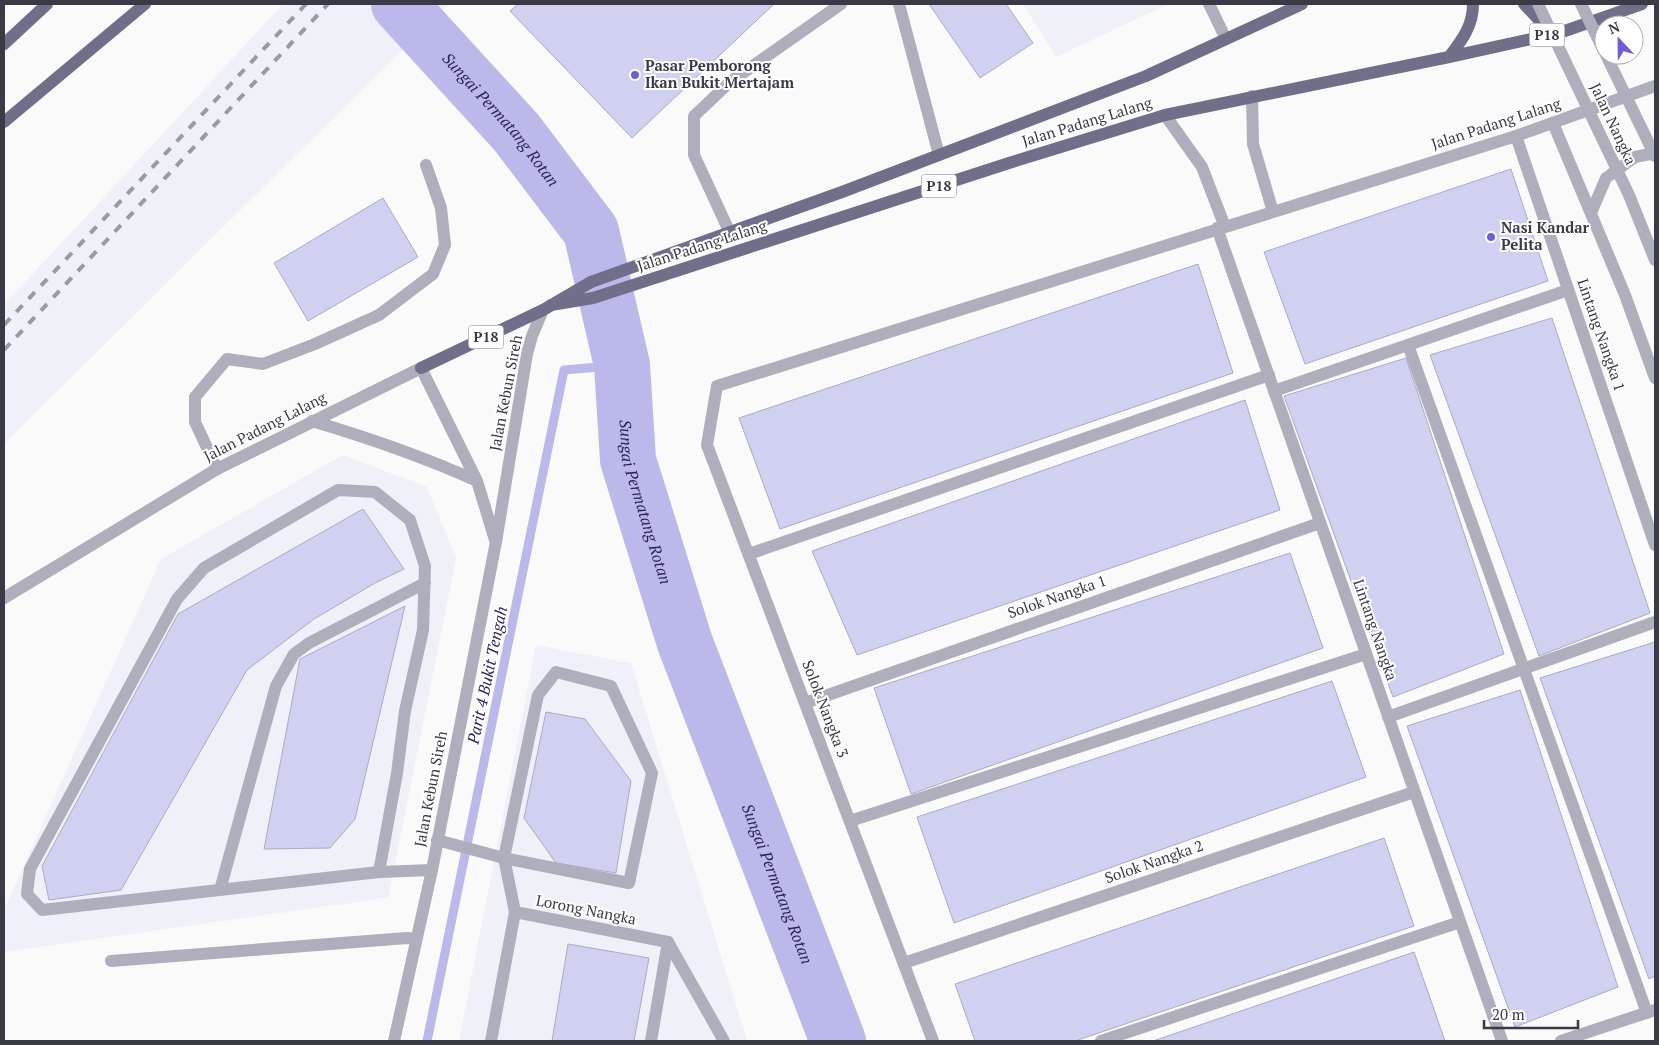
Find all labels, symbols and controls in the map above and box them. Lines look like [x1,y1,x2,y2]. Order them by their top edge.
north arrow [1594,15,1644,65]
text: N [1605,17,1623,38]
road number: P18 [1530,24,1564,46]
water label: Sungai Permatang Rotan [437,48,564,191]
place label: Pasar Pemborong Ikan Bukit Mertajam [645,55,794,92]
marker: Pasar Pemborong Ikan Bukit Mertajam [629,69,641,81]
street label: Jalan Nangka [1586,79,1642,168]
street label: Jalan Padang Lalang [1019,91,1155,150]
street label: Jalan Padang Lalang [1428,92,1564,153]
road number: P18 [922,175,956,198]
street label: Jalan Padang Lalang [634,214,770,275]
place label: Nasi Kandar Pelita [1501,217,1590,254]
marker: Nasi Kandar Pelita [1485,231,1497,243]
street label: Lintang Nangka 1 [1573,276,1631,394]
road number: P18 [468,326,504,348]
street label: Jalan Kebun Sireh [484,333,526,453]
street label: Jalan Padang Lalang [200,386,330,466]
water label: Sungai Permatang Rotan [614,419,677,587]
street label: Solok Nangka 1 [1005,570,1109,622]
street label: Lintang Nangka [1349,576,1403,683]
water label: Parit 4 Bukit Tengah [461,604,512,747]
street label: Solok Nangka 3 [798,657,854,760]
street label: Jalan Kebun Sireh [409,729,451,849]
water label: Sungai Permatang Rotan [737,801,818,967]
street label: Solok Nangka 2 [1102,835,1206,887]
street label: Lorong Nangka [534,889,638,929]
scale bar [1484,998,1578,1030]
text: 20 m [1492,1004,1525,1024]

